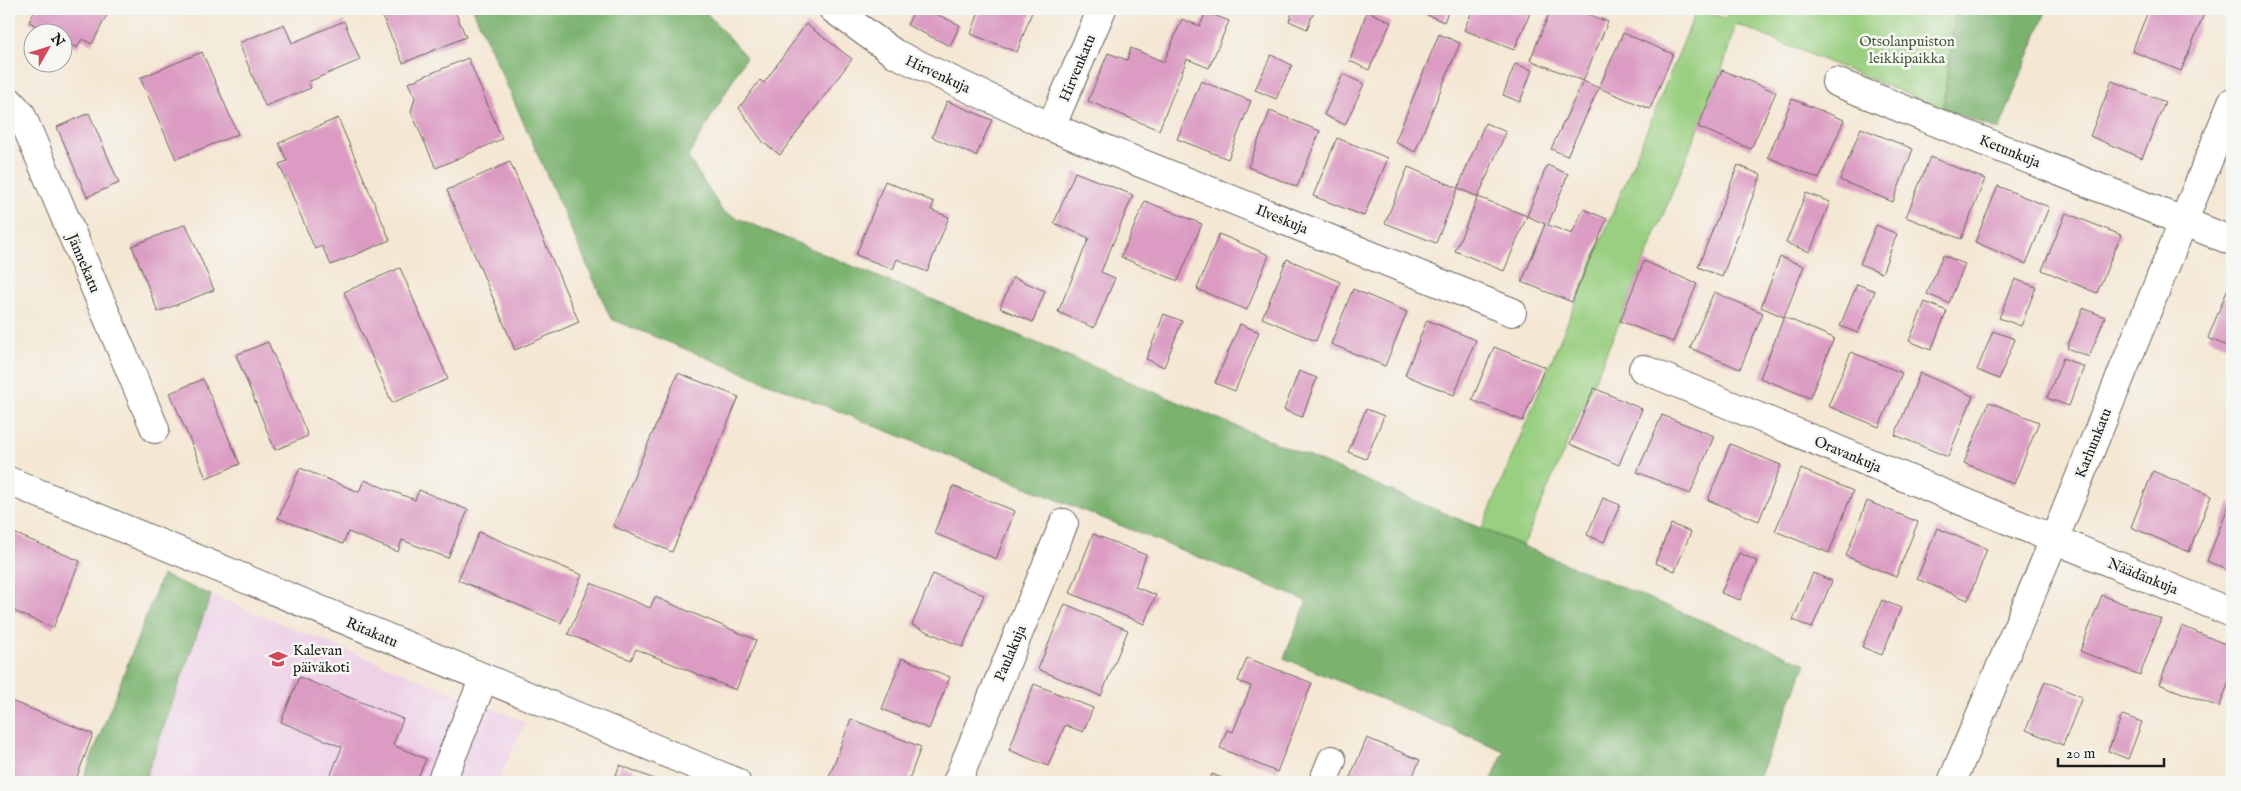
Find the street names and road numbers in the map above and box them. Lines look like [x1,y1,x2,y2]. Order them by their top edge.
street label: Hirvenkatu [1055,31,1100,105]
street label: Hirvenkuja [902,51,974,98]
street label: Ketunkuja [1976,131,2044,173]
street label: Ilveskuja [1253,200,1311,239]
street label: Jännekatu [62,229,105,296]
street label: Karhunkatu [2071,405,2116,481]
street label: Oravankuja [1811,432,1885,477]
street label: Näädänkuja [2105,554,2181,599]
street label: Ritakatu [343,613,401,652]
street label: Paulakuja [990,622,1031,684]

